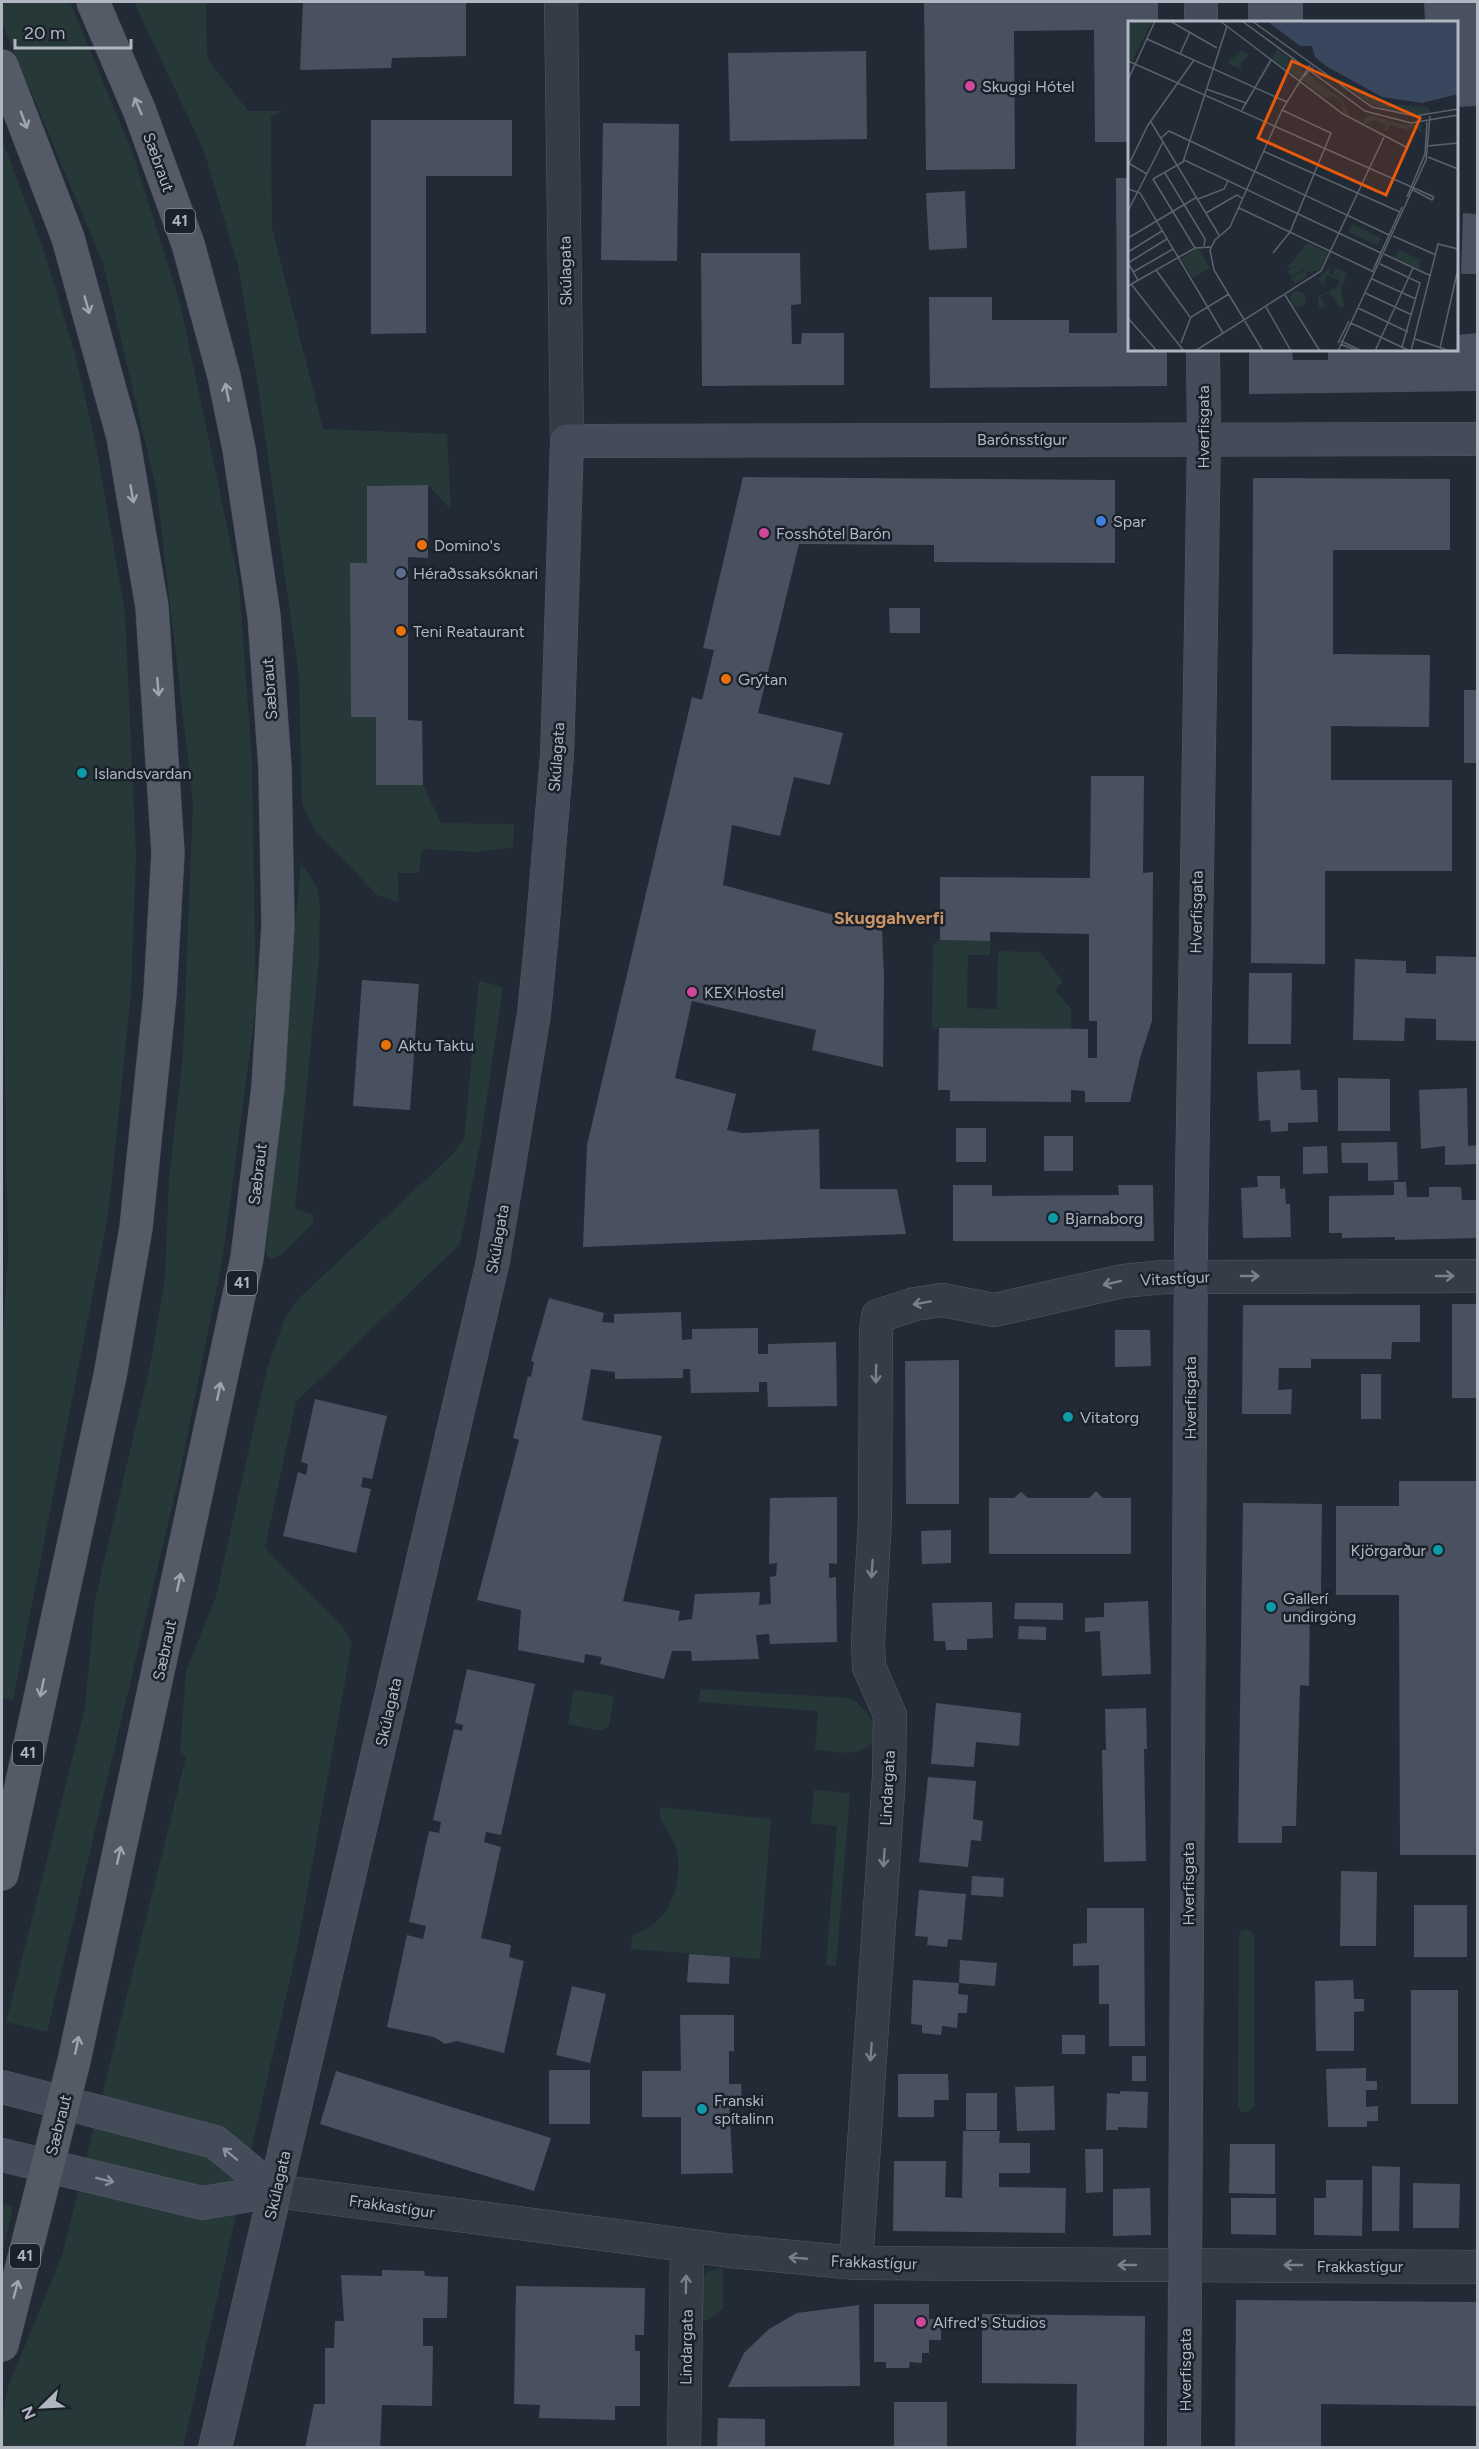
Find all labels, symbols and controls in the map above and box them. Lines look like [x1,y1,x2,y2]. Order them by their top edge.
scale bar [15,12,130,50]
inset map [1128,21,1458,351]
text: 20 m [24,22,65,44]
place label: Skuggi Hótel [982,77,1075,96]
marker: Skuggi Hótel [963,79,977,93]
one-way arrow [131,97,142,115]
one-way arrow [19,111,30,129]
street label: Sæbraut [139,130,178,194]
road number: 41 [165,209,195,233]
street label: Skúlagata [555,236,576,306]
one-way arrow [82,295,93,314]
one-way arrow [221,383,232,402]
street label: Hverfisgata [1194,385,1213,469]
street label: Barónsstígur [977,430,1068,449]
one-way arrow [127,484,138,503]
place label: Spar [1113,512,1146,531]
marker: Spar [1094,514,1108,528]
place label: Fosshótel Barón [776,524,891,543]
marker: Fosshótel Barón [757,526,771,540]
place label: Domino's [434,536,500,555]
marker: Domino's [415,538,429,552]
place label: Héraðssaksóknari [413,564,538,583]
marker: Héraðssaksóknari [394,566,408,580]
place label: Teni Reataurant [413,622,525,641]
marker: Teni Reataurant [394,624,408,638]
street label: Sæbraut [258,657,281,720]
place label: Grýtan [738,670,787,689]
marker: Grýtan [719,672,733,686]
one-way arrow [153,677,164,697]
street label: Skúlagata [545,721,568,793]
place label: Islandsvardan [94,764,191,783]
marker: Islandsvardan [75,766,89,780]
street label: Hverfisgata [1186,870,1207,954]
district label: Skuggahverfi [834,907,944,929]
place label: KEX Hostel [704,983,784,1002]
marker: KEX Hostel [685,985,699,999]
place label: Aktu Taktu [398,1036,474,1055]
marker: Aktu Taktu [379,1038,393,1052]
street label: Sæbraut [244,1142,271,1206]
street label: Skúlagata [482,1203,513,1275]
place label: Bjarnaborg [1065,1209,1143,1228]
marker: Bjarnaborg [1046,1211,1060,1225]
street label: Vitastígur [1140,1267,1211,1290]
one-way arrow [1239,1270,1259,1282]
one-way arrow [1434,1270,1454,1282]
road number: 41 [227,1271,257,1295]
one-way arrow [1103,1278,1122,1290]
one-way arrow [912,1298,932,1309]
street label: Hverfisgata [1181,1356,1200,1440]
one-way arrow [870,1364,881,1384]
one-way arrow [214,1382,225,1402]
place label: Vitatorg [1080,1408,1139,1427]
marker: Vitatorg [1061,1410,1075,1424]
place label: Kjörgarður [1351,1541,1427,1560]
marker: Kjörgarður [1431,1543,1445,1557]
one-way arrow [866,1559,877,1579]
one-way arrow [173,1573,185,1592]
place label: Gallerí undirgöng [1283,1589,1356,1626]
marker: Gallerí undirgöng [1264,1600,1278,1614]
street label: Sæbraut [149,1618,180,1682]
street label: Skúlagata [371,1676,406,1748]
one-way arrow [36,1678,47,1698]
road number: 41 [13,1741,43,1765]
street label: Lindargata [876,1750,899,1826]
street label: Hverfisgata [1179,1842,1198,1926]
one-way arrow [114,1846,125,1865]
one-way arrow [878,1847,889,1867]
one-way arrow [72,2036,84,2055]
one-way arrow [865,2042,876,2062]
place label: Franski spítalinn [714,2091,774,2128]
street label: Sæbraut [42,2093,75,2157]
marker: Franski spítalinn [695,2102,709,2116]
one-way arrow [222,2147,238,2160]
street label: Skúlagata [260,2149,295,2221]
one-way arrow [95,2174,114,2186]
street label: Frakkastígur [348,2191,437,2222]
road number: 41 [10,2244,40,2268]
street label: Frakkastígur [830,2251,918,2274]
one-way arrow [789,2252,809,2263]
street label: Frakkastígur [1317,2257,1404,2276]
one-way arrow [1117,2259,1137,2271]
one-way arrow [1284,2260,1304,2271]
one-way arrow [680,2275,692,2295]
one-way arrow [11,2280,23,2299]
street label: Lindargata [676,2309,697,2385]
place label: Alfred's Studios [933,2313,1046,2332]
marker: Alfred's Studios [914,2315,928,2329]
street label: Hverfisgata [1176,2328,1195,2412]
north arrow [12,2377,72,2437]
text: N [18,2403,40,2422]

